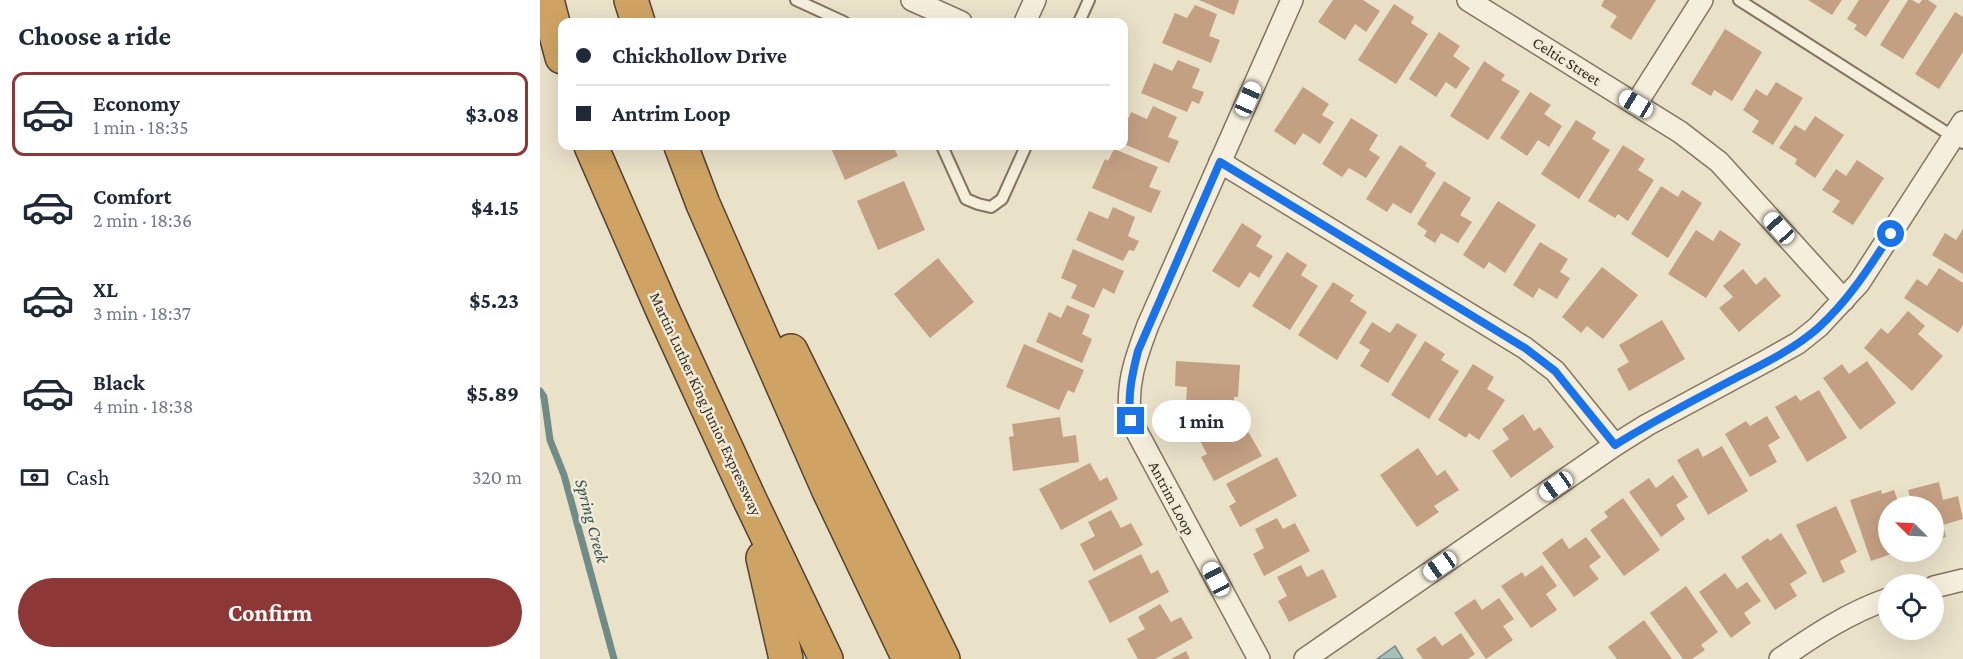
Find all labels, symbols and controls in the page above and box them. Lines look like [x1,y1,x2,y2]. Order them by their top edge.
text: Choose a ride [18,21,171,51]
street label: Celtic Street [1530,33,1605,89]
text: Chickhollow Drive [612,43,787,68]
car [1232,79,1264,119]
icon: car [21,87,75,141]
car [1616,87,1656,121]
text: Economy [93,91,180,116]
text: Antrim Loop [612,101,731,126]
text: $3.08 [466,102,519,127]
text: 1 min · 18:35 [93,116,189,138]
icon: car [21,180,75,234]
text: Comfort [93,184,171,209]
text: $4.15 [471,195,519,220]
text: 2 min · 18:36 [93,209,192,231]
car [1760,209,1798,247]
route start [1877,220,1904,247]
icon: car [21,273,75,327]
text: XL [93,277,118,302]
text: $5.23 [469,288,519,313]
street label: Martin Luther King Junior Expressway [646,290,766,519]
text: 3 min · 18:37 [93,302,191,324]
icon: car [21,366,75,420]
text: Black [93,370,145,395]
text: $5.89 [467,381,519,406]
text: 4 min · 18:38 [93,395,194,417]
callout: 1 min [1152,400,1251,442]
route end [1117,407,1144,434]
text: 1 min [1179,410,1224,432]
street label: Antrim Loop [1145,458,1199,538]
icon: cash [18,461,51,494]
text: Cash [66,465,110,490]
text: 320 m [472,466,522,488]
car [1536,468,1576,504]
water label: Spring Creek [571,477,613,567]
north arrow [1878,496,1944,562]
map controls [1878,496,1944,640]
car [1420,548,1460,584]
car [1200,559,1232,599]
button: locate [1878,574,1944,640]
button: Confirm [18,578,522,647]

